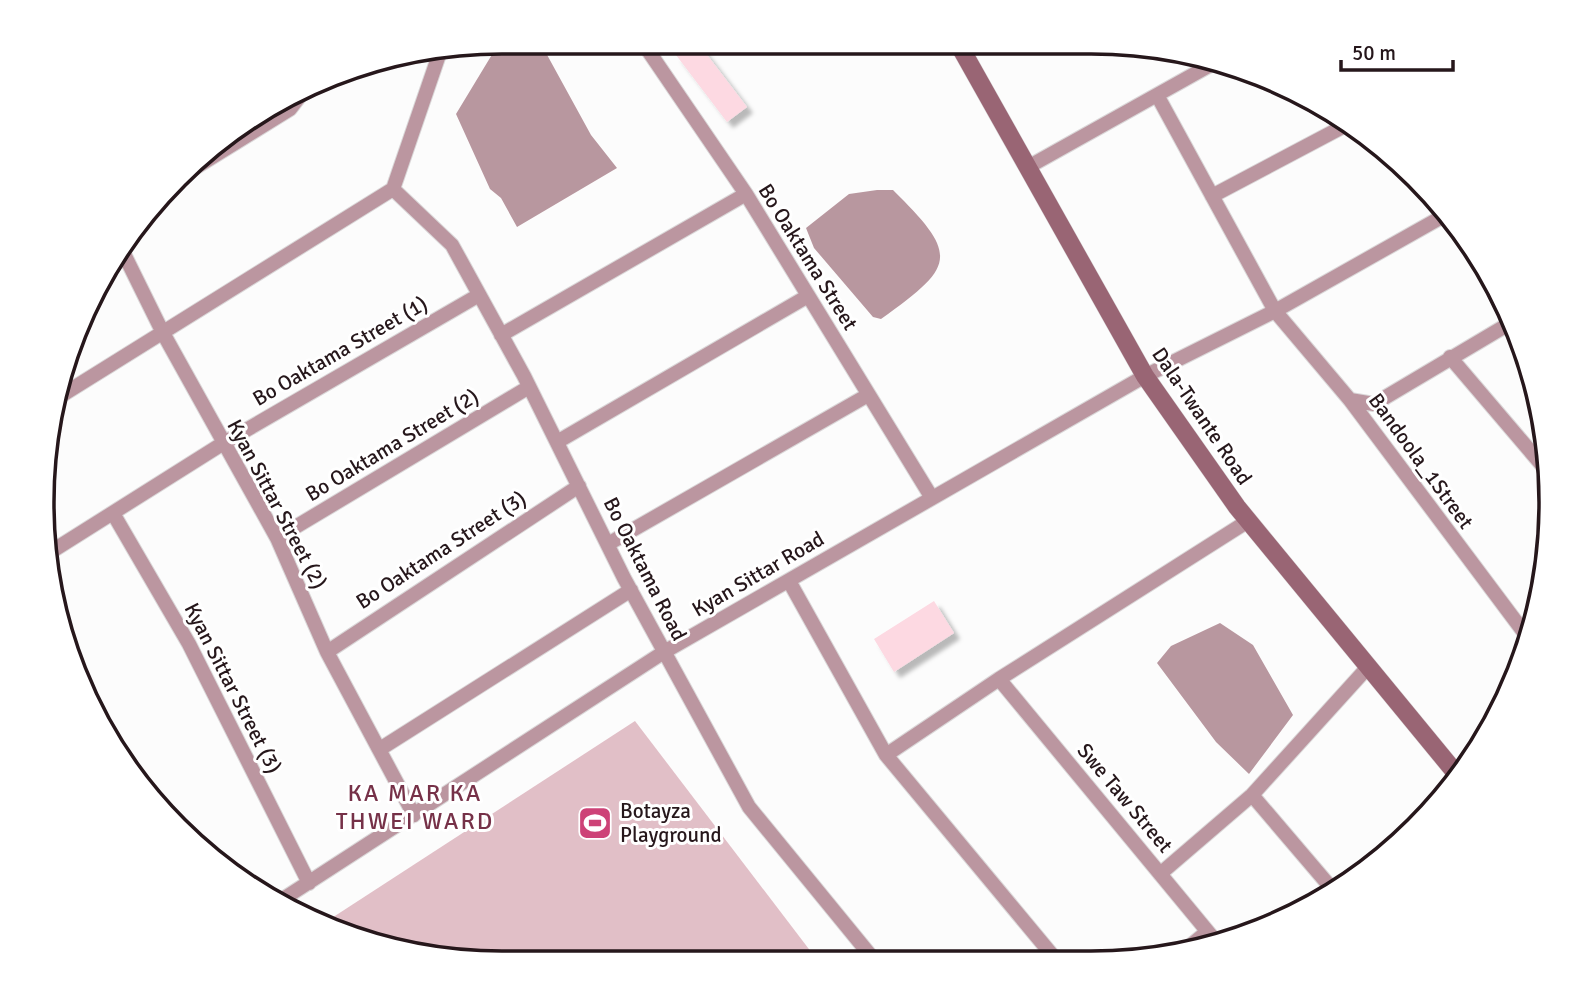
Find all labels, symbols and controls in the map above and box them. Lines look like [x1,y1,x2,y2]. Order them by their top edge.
scale bar [1341,28,1453,72]
text: 50 m [1352,40,1396,66]
street label: Bo Oaktama Street [753,179,863,335]
street label: Bo Oaktama Street (1) [248,290,432,412]
street label: Dala-Twante Road [1146,342,1258,490]
street label: Bo Oaktama Street (2) [301,383,483,507]
street label: Bandoola_1Street [1363,388,1479,534]
street label: Kyan Sittar Street (2) [221,415,333,593]
street label: Bo Oaktama Street (3) [351,485,531,615]
street label: Bo Oaktama Road [598,493,692,645]
street label: Kyan Sittar Road [687,526,829,622]
street label: Kyan Sittar Street (3) [179,598,287,778]
street label: Swe Taw Street [1072,738,1178,858]
district label: KA MAR KA THWEI WARD [336,778,494,836]
place label: Botayza Playground [620,798,722,848]
sports icon: Botayza Playground [576,804,614,842]

